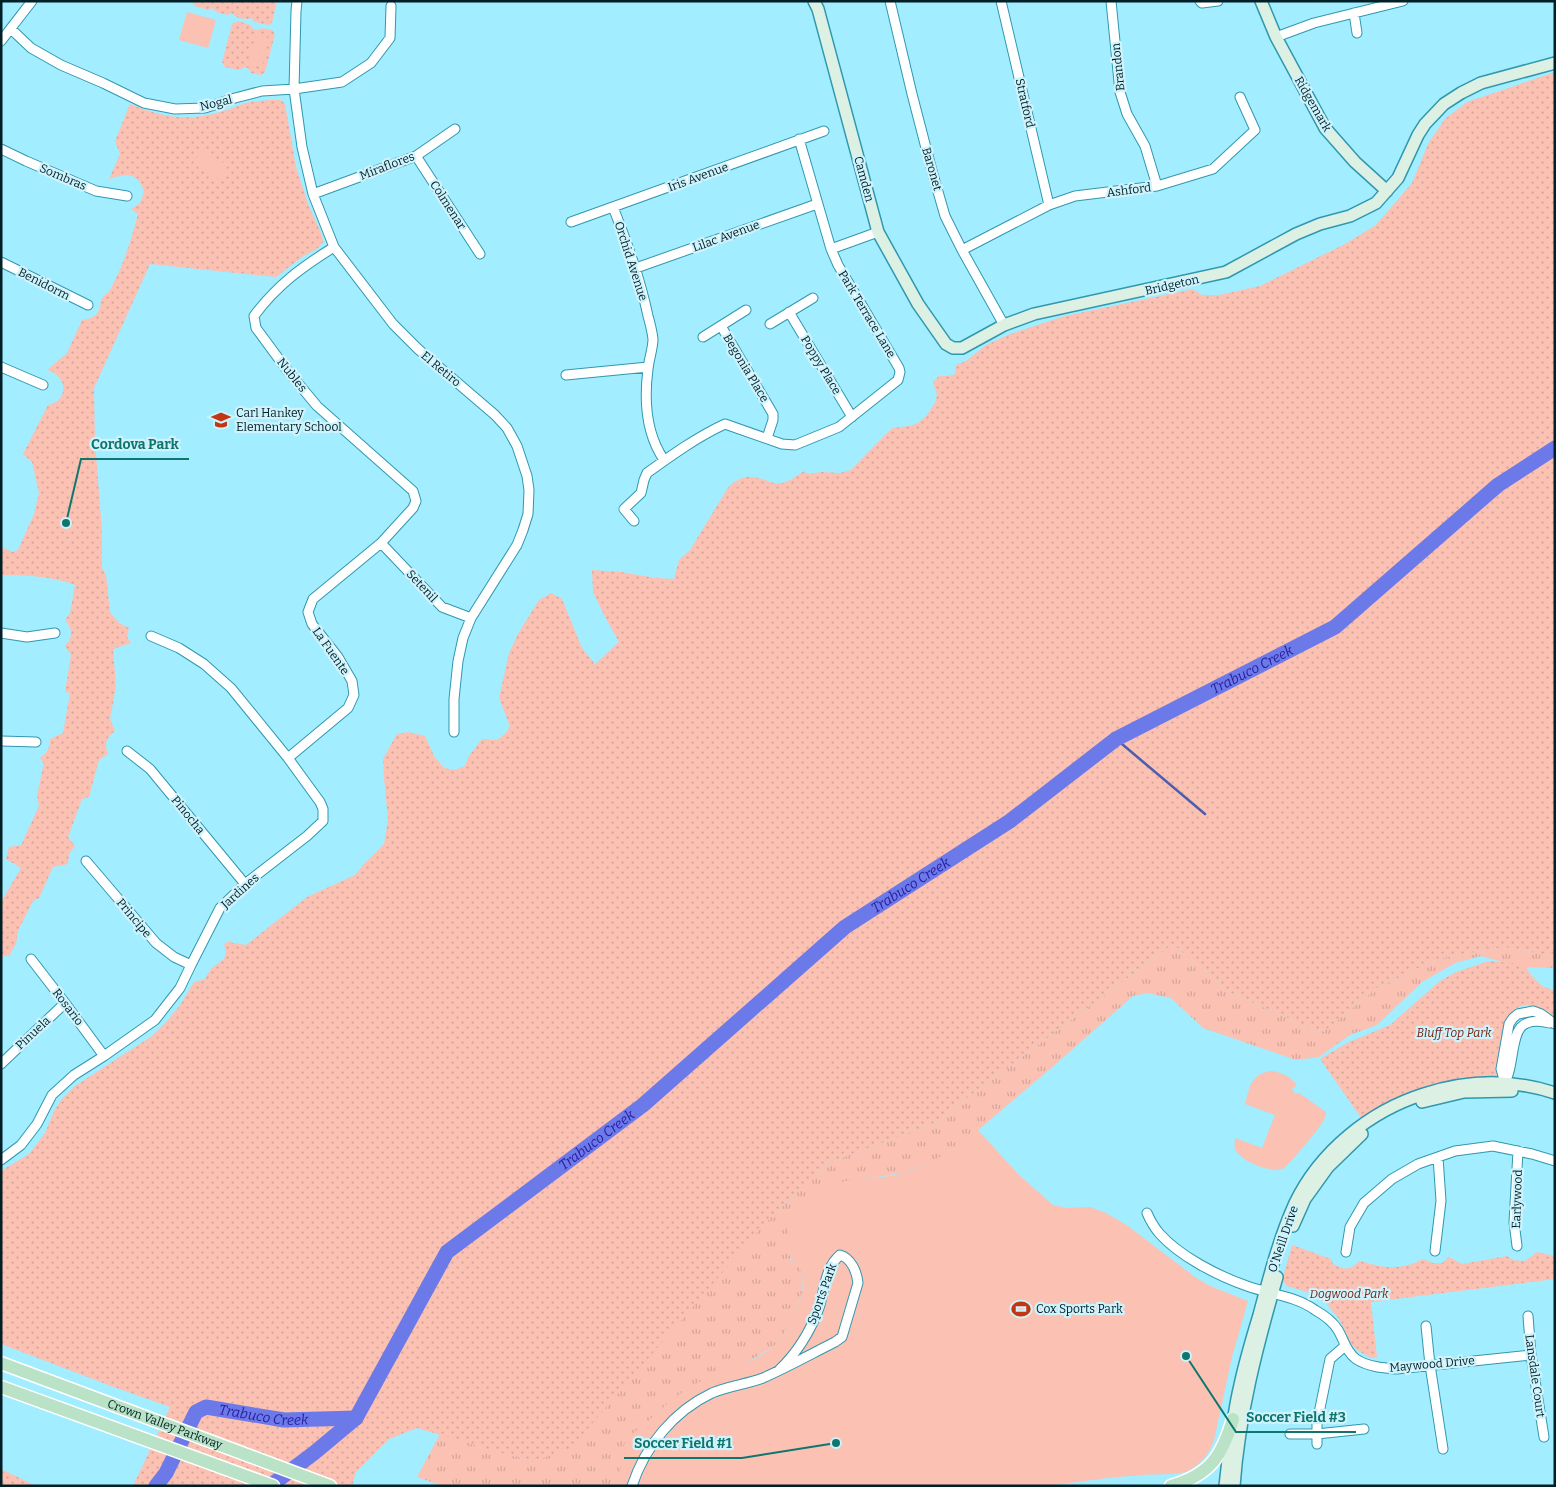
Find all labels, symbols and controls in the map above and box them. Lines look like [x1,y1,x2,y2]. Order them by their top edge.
street label: Brandon [1108,42,1127,92]
street label: Ridgemark [1292,74,1335,134]
street label: Stratford [1013,77,1037,129]
street label: Nogal [198,92,234,114]
street label: Baronet [919,146,945,193]
street label: Miraflores [358,149,417,183]
street label: Camden [851,155,877,204]
street label: Iris Avenue [666,160,730,194]
street label: Sombras [37,161,89,193]
street label: Colmenar [427,178,469,233]
street label: Ashford [1106,180,1152,200]
street label: Lilac Avenue [690,217,762,255]
street label: Orchid Avenue [612,220,650,302]
street label: Benidorm [16,265,73,303]
street label: Park Terrace Lane [835,268,899,360]
street label: Bridgeton [1144,272,1201,298]
street label: Begonia Place [720,331,772,405]
street label: Poppy Place [798,333,844,397]
street label: El Retiro [418,348,464,390]
street label: Nubles [274,355,310,395]
place label: Carl Hankey Elementary School [236,406,342,434]
school or university icon: Carl Hankey Elementary School [210,409,232,431]
callout: Cordova Park [81,430,189,459]
text: Cordova Park [91,436,180,453]
street label: Setenil [404,567,441,605]
street label: La Fuente [310,625,352,677]
water label: Trabuco Creek [1208,642,1297,698]
street label: Pinocha [168,793,208,837]
water label: Trabuco Creek [868,854,954,917]
street label: Jardines [218,870,262,912]
street label: Principe [114,896,154,940]
street label: Rosario [50,986,86,1028]
street label: Pinuela [13,1013,53,1052]
park label: Bluff Top Park [1416,1026,1492,1040]
water label: Trabuco Creek [556,1106,638,1174]
street label: Earlywood [1509,1169,1525,1229]
street label: O'Neill Drive [1265,1204,1301,1274]
street label: Sports Park [805,1261,840,1326]
park label: Dogwood Park [1310,1287,1389,1301]
sports icon: Cox Sports Park [1010,1298,1032,1320]
place label: Cox Sports Park [1036,1302,1123,1316]
street label: Lansdale Court [1522,1334,1548,1419]
street label: Maywood Drive [1389,1353,1475,1375]
street label: Crown Valley Parkway [105,1396,225,1452]
water label: Trabuco Creek [218,1401,309,1429]
callout: Soccer Field #3 [1236,1403,1356,1432]
text: Soccer Field #3 [1246,1409,1346,1426]
callout: Soccer Field #1 [624,1429,742,1458]
text: Soccer Field #1 [634,1435,732,1452]

